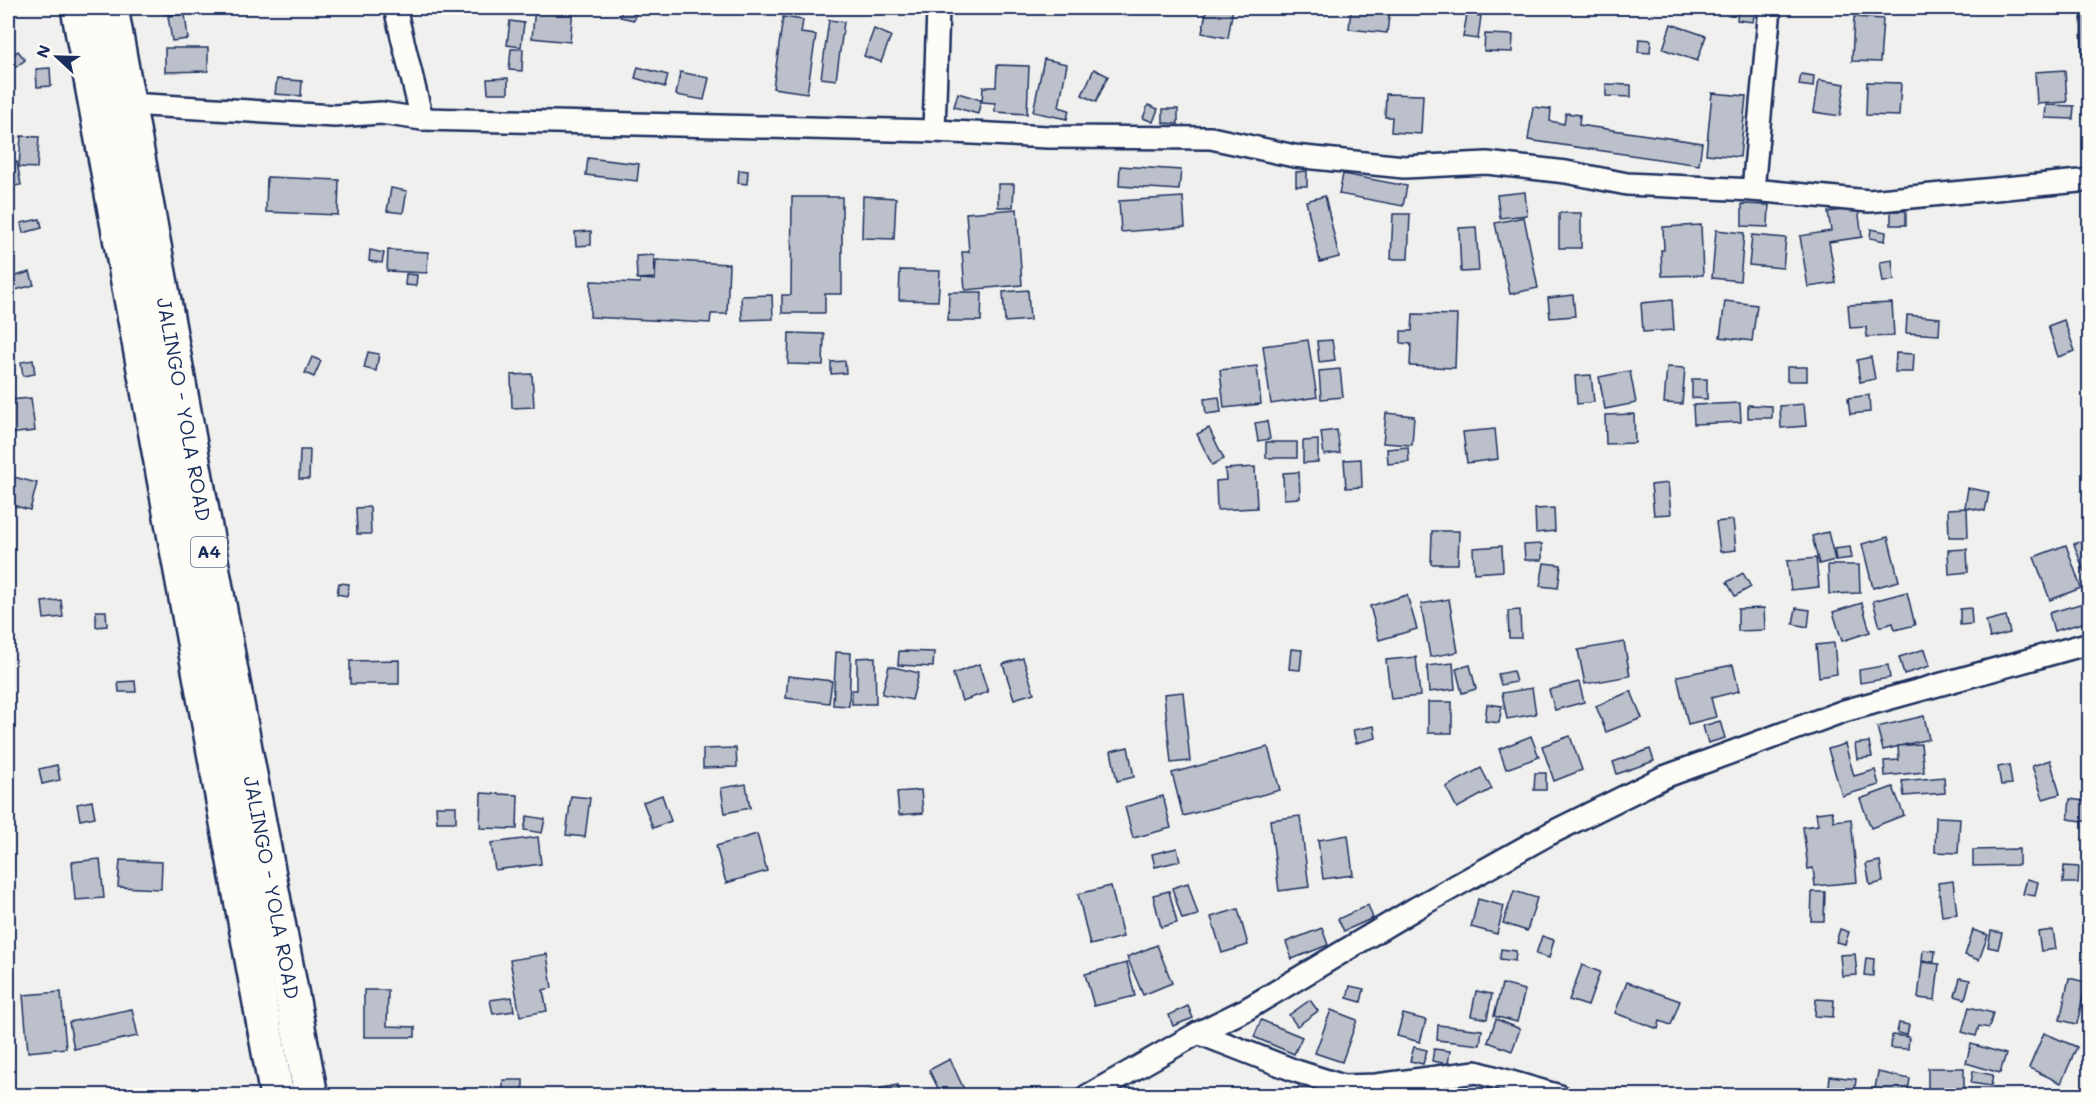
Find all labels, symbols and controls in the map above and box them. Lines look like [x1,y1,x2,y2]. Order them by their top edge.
north arrow [27,27,87,87]
text: N [31,42,55,61]
street label: JALINGO - YOLA ROAD [152,295,218,523]
road number: A4 [191,537,227,567]
street label: JALINGO - YOLA ROAD [238,773,306,1001]

